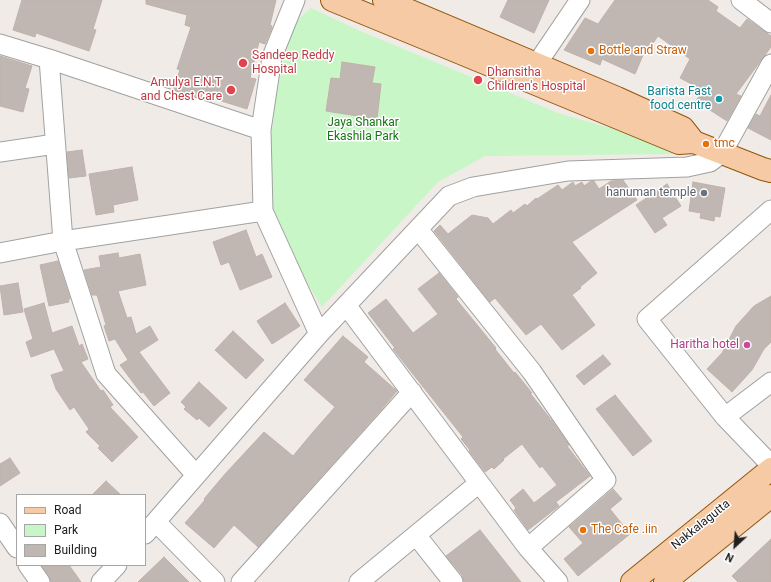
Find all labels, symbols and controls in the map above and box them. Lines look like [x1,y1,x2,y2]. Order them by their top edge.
place label: Bottle and Straw [599,44,687,58]
marker: Bottle and Straw [586,46,596,56]
place label: Sandeep Reddy Hospital [252,49,334,77]
marker: Sandeep Reddy Hospital [237,57,249,69]
place label: Dhansitha Children's Hospital [487,66,586,94]
marker: Dhansitha Children's Hospital [472,74,484,86]
place label: Amulya E.N.T and Chest Care [141,76,222,104]
marker: Amulya E.N.T and Chest Care [225,84,237,96]
place label: Barista Fast food centre [647,85,711,113]
marker: Barista Fast food centre [714,94,724,104]
park label: Jaya Shankar Ekashila Park [327,116,399,144]
place label: tmc [714,137,735,151]
marker: tmc [701,139,711,149]
place label: hanuman temple [606,186,696,200]
marker: hanuman temple [699,188,709,198]
place label: Haritha hotel [670,338,739,352]
marker: Haritha hotel [742,340,752,350]
legend [16,494,146,566]
street label: Nakkalagutta [669,497,733,553]
text: Road [54,503,82,517]
text: Park [54,523,78,537]
place label: The Cafe .iin [591,523,657,537]
marker: The Cafe .iin [578,525,588,535]
north arrow [715,526,755,566]
text: Building [54,543,97,557]
text: N [723,550,736,565]

